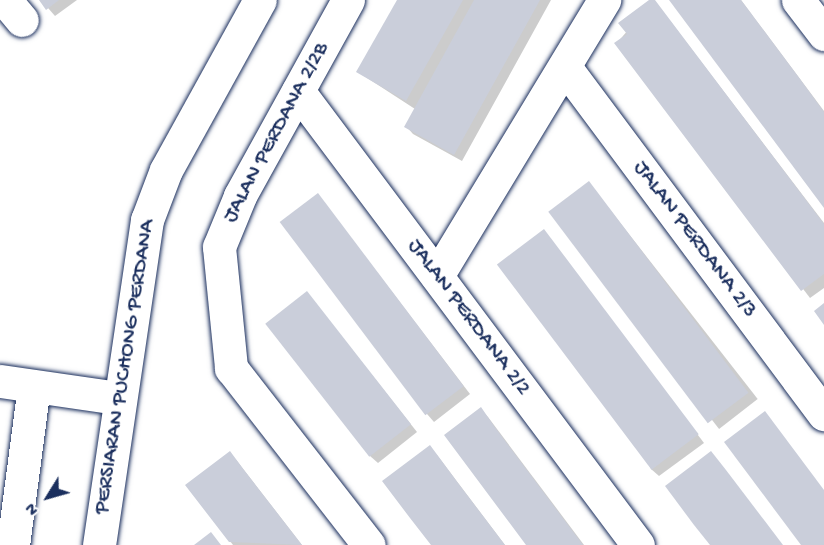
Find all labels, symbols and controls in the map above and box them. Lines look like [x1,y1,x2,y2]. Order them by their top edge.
street label: JALAN PERDANA 2/2B [218,38,336,228]
street label: JALAN PERDANA 2/3 [626,156,762,324]
street label: PERSIARAN PUCHONG PERDANA [90,218,162,516]
street label: JALAN PERDANA 2/2 [400,234,536,402]
north arrow [18,467,78,527]
text: N [22,498,44,518]

